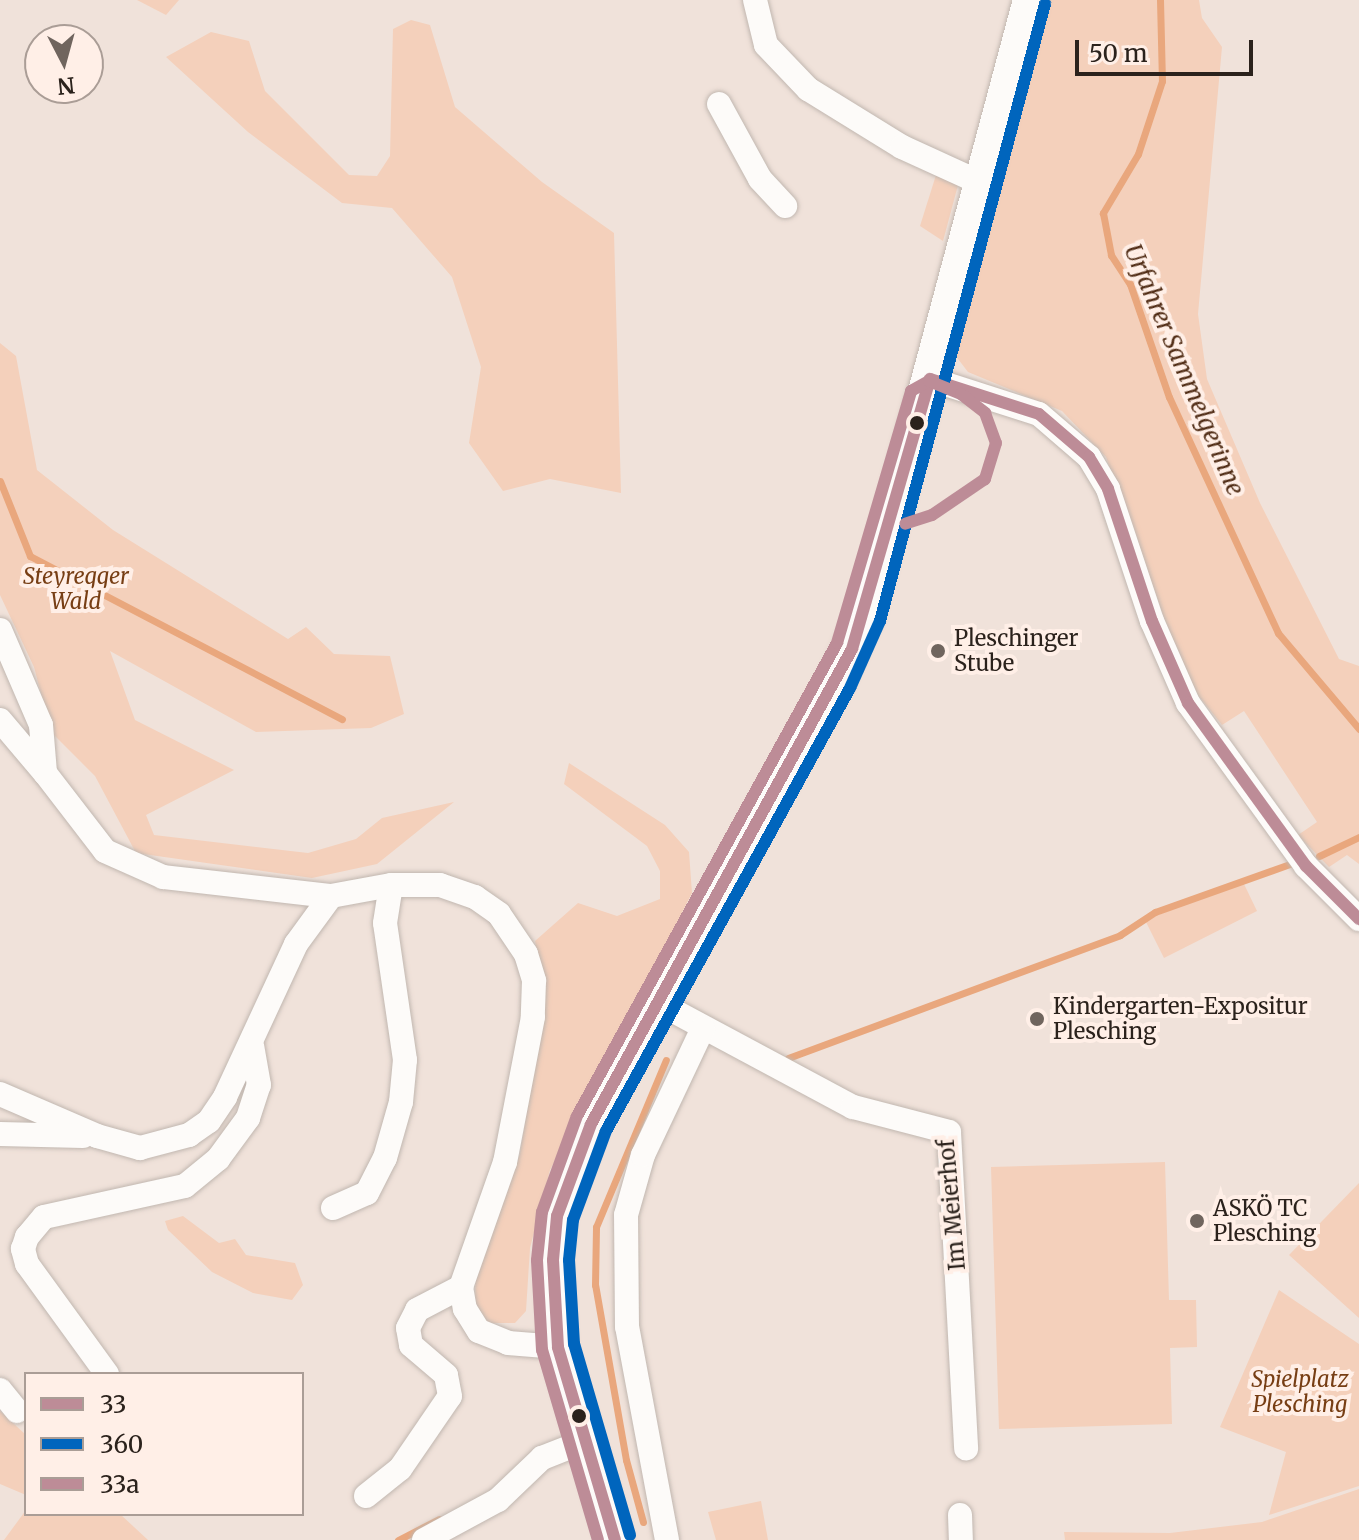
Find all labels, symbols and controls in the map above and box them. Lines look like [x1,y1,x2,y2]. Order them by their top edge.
north arrow [24,24,104,104]
scale bar [1079,24,1257,74]
text: 50 m [1089,38,1148,69]
text: N [56,71,76,101]
water label: Urfahrer Sammelgerinne [1118,240,1250,500]
unlabelled marker [909,415,925,431]
park label: Steyregger Wald [23,563,129,614]
place label: Pleschinger Stube [954,625,1078,676]
marker: Pleschinger Stube [929,642,947,660]
place label: Kindergarten-Expositur Plesching [1053,993,1308,1044]
marker: Kindergarten-Expositur Plesching [1028,1010,1046,1028]
street label: Im Meierhof [933,1138,971,1272]
place label: ASKÖ TC Plesching [1213,1195,1316,1246]
marker: ASKÖ TC Plesching [1188,1212,1206,1230]
park label: Spielplatz Plesching [1251,1366,1349,1418]
legend [24,1372,304,1516]
text: 33 [100,1389,126,1420]
unlabelled marker [571,1408,587,1424]
text: 360 [100,1429,143,1460]
text: 33a [100,1469,139,1500]

